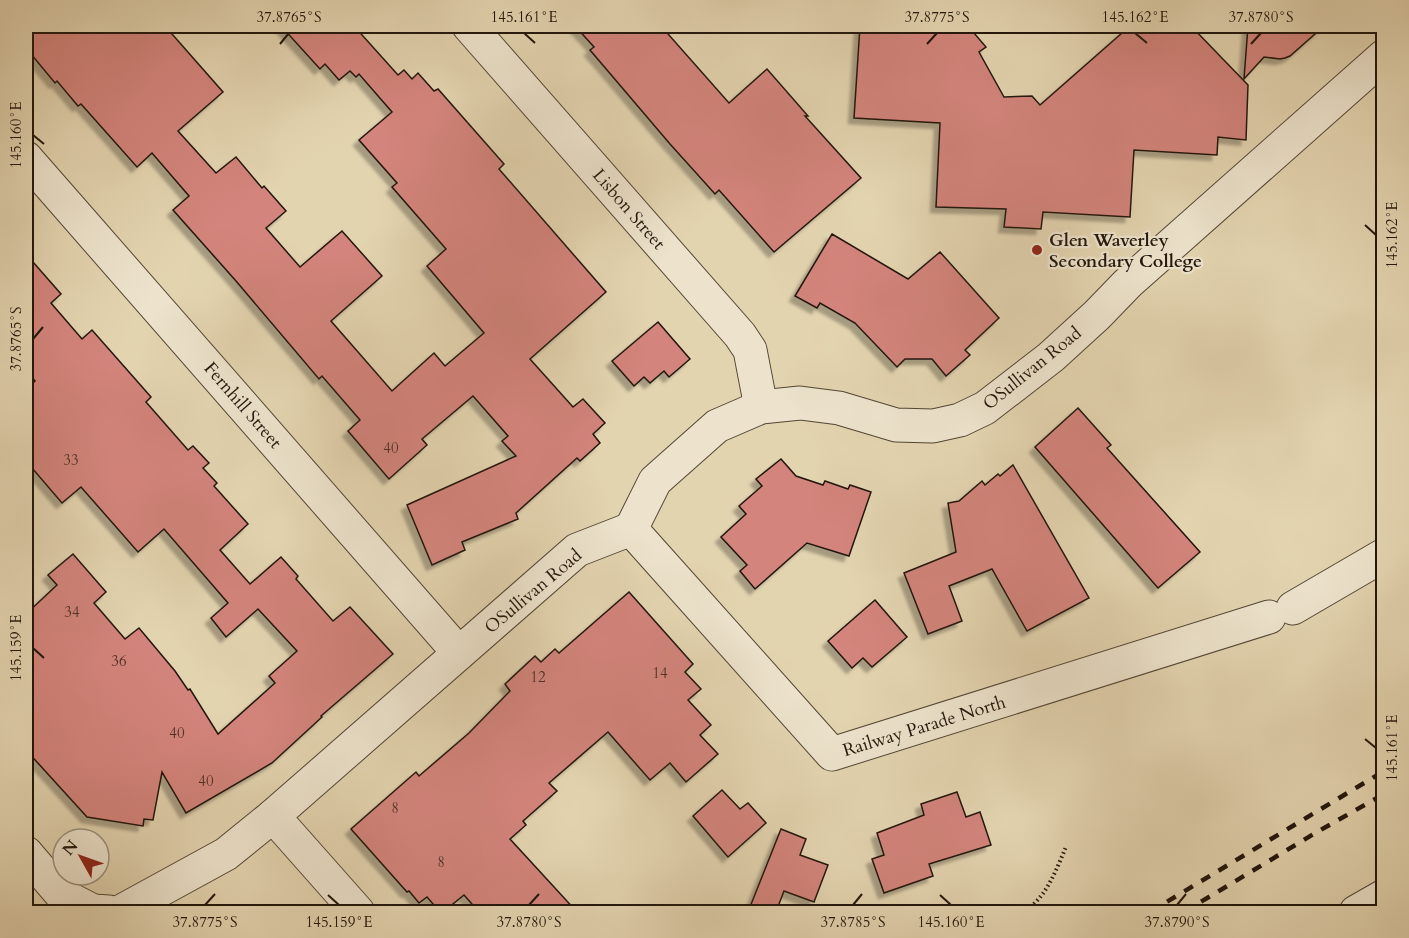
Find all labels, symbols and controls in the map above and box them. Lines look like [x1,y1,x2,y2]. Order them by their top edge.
text: 37.8765°S [256,7,322,27]
text: 145.161°E [491,7,557,27]
text: 37.8775°S [904,7,970,27]
text: 145.162°E [1102,7,1168,27]
text: 37.8780°S [1228,7,1294,27]
text: 145.160°E [6,102,26,168]
street label: Lisbon Street [586,163,671,255]
text: 145.162°E [1382,202,1402,268]
place label: Glen Waverley Secondary College [1049,228,1202,274]
marker: Glen Waverley Secondary College [1030,243,1044,257]
text: 37.8765°S [6,306,26,372]
street label: OSullivan Road [978,321,1087,416]
street label: Fernhill Street [198,357,288,454]
house number: 40 [383,438,399,458]
house number: 33 [63,450,79,470]
street label: OSullivan Road [479,543,588,640]
house number: 34 [64,602,80,622]
text: 145.159°E [6,615,26,681]
house number: 36 [111,651,127,671]
house number: 14 [652,663,668,683]
house number: 12 [530,667,546,687]
street label: Railway Parade North [840,690,1009,763]
text: 145.161°E [1382,715,1402,781]
house number: 40 [169,723,185,743]
house number: 40 [198,771,214,791]
house number: 8 [391,798,399,818]
north arrow [51,827,111,887]
text: N [57,836,83,860]
house number: 8 [437,852,445,872]
text: 37.8775°S [172,912,238,932]
text: 145.159°E [306,912,372,932]
text: 37.8780°S [496,912,562,932]
text: 37.8785°S [820,912,886,932]
text: 145.160°E [918,912,984,932]
text: 37.8790°S [1144,912,1210,932]

